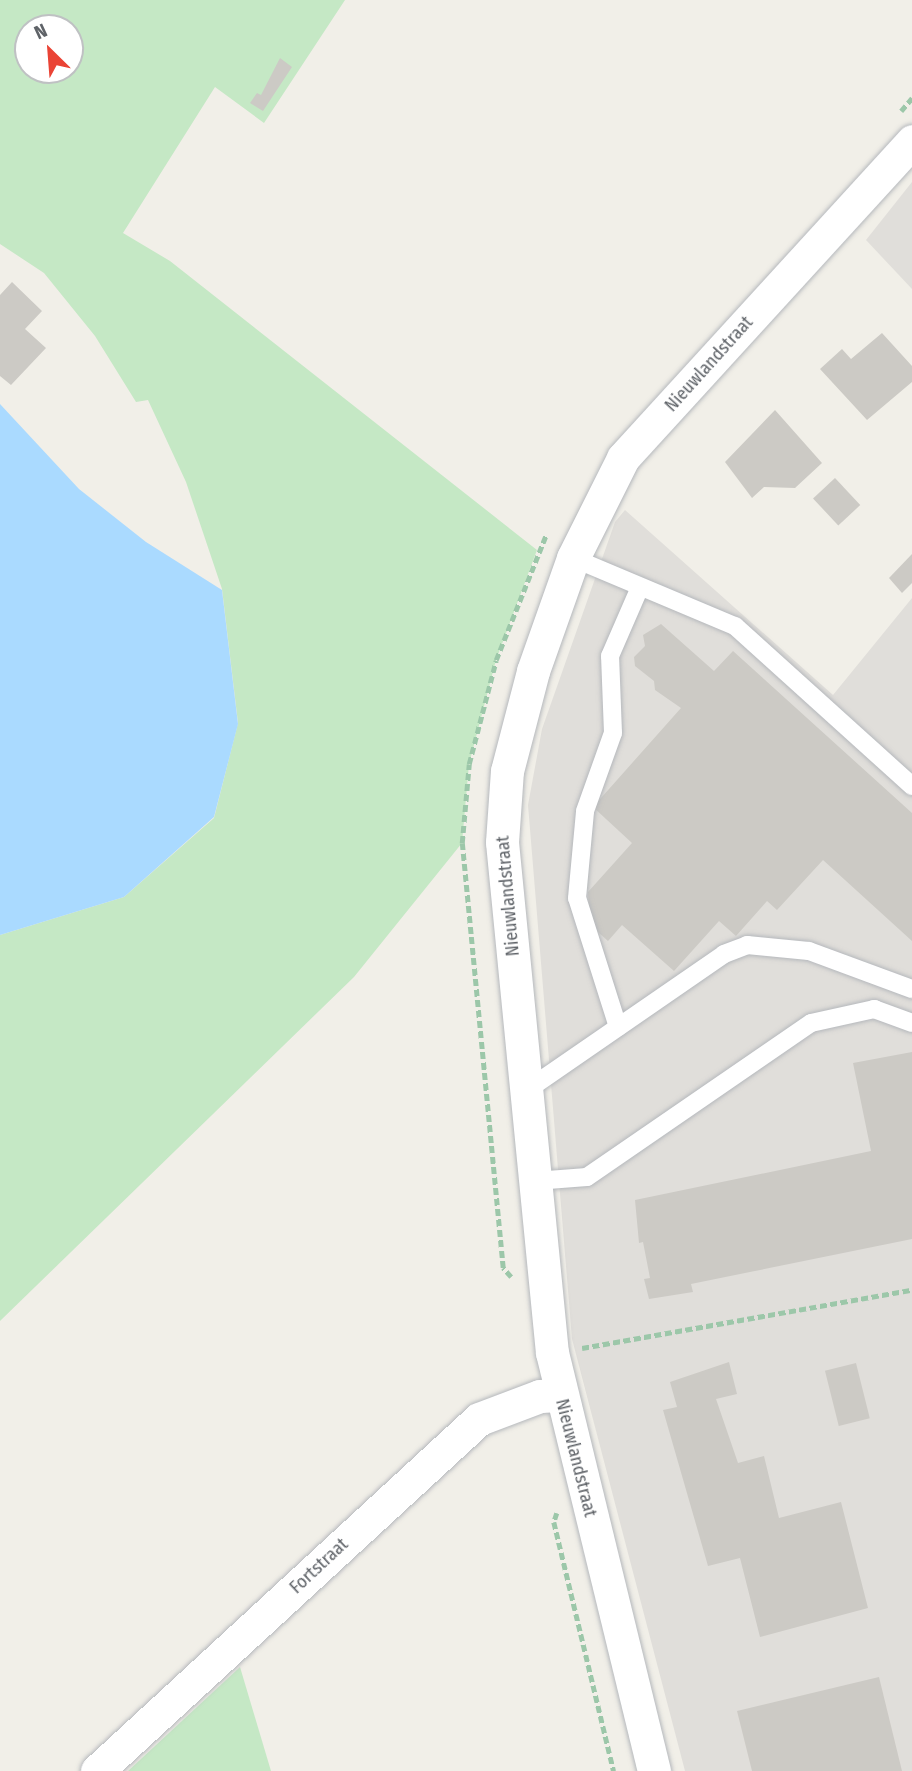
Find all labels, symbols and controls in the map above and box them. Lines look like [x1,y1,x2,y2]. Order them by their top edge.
north arrow [14,14,84,84]
text: N [31,19,51,44]
street label: Nieuwlandstraat [661,312,757,416]
street label: Nieuwlandstraat [492,835,524,957]
street label: Nieuwlandstraat [551,1397,601,1519]
street label: Fortstraat [285,1534,353,1598]

